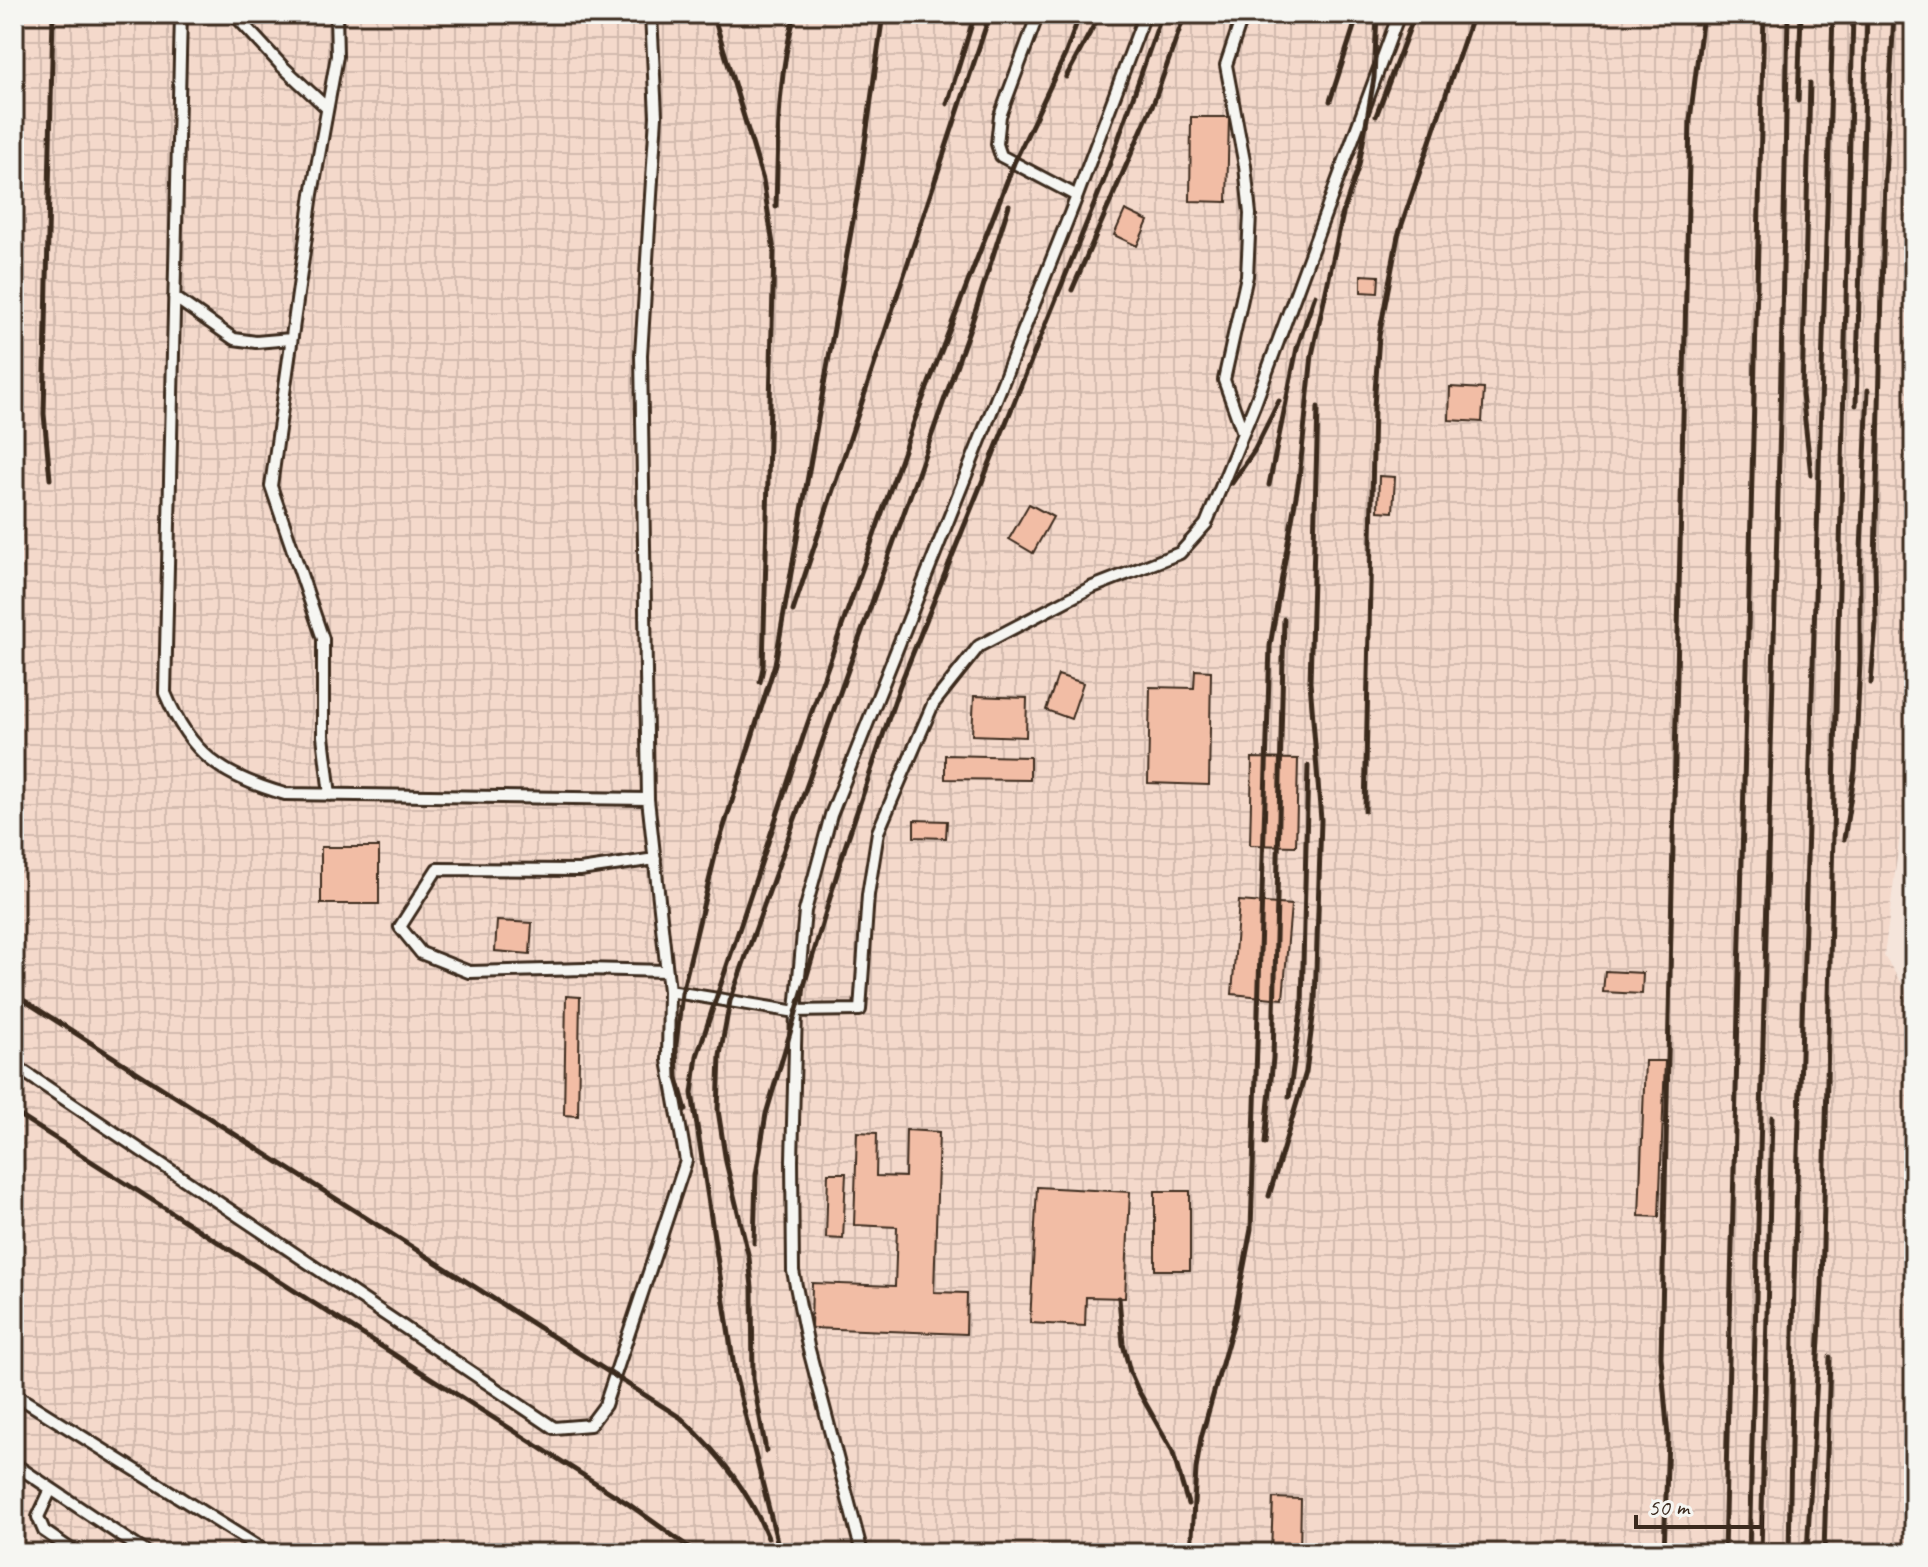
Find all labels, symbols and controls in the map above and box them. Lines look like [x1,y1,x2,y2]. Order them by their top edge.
scale bar [1636,1479,1762,1529]
text: 50 m [1648,1492,1691,1522]

